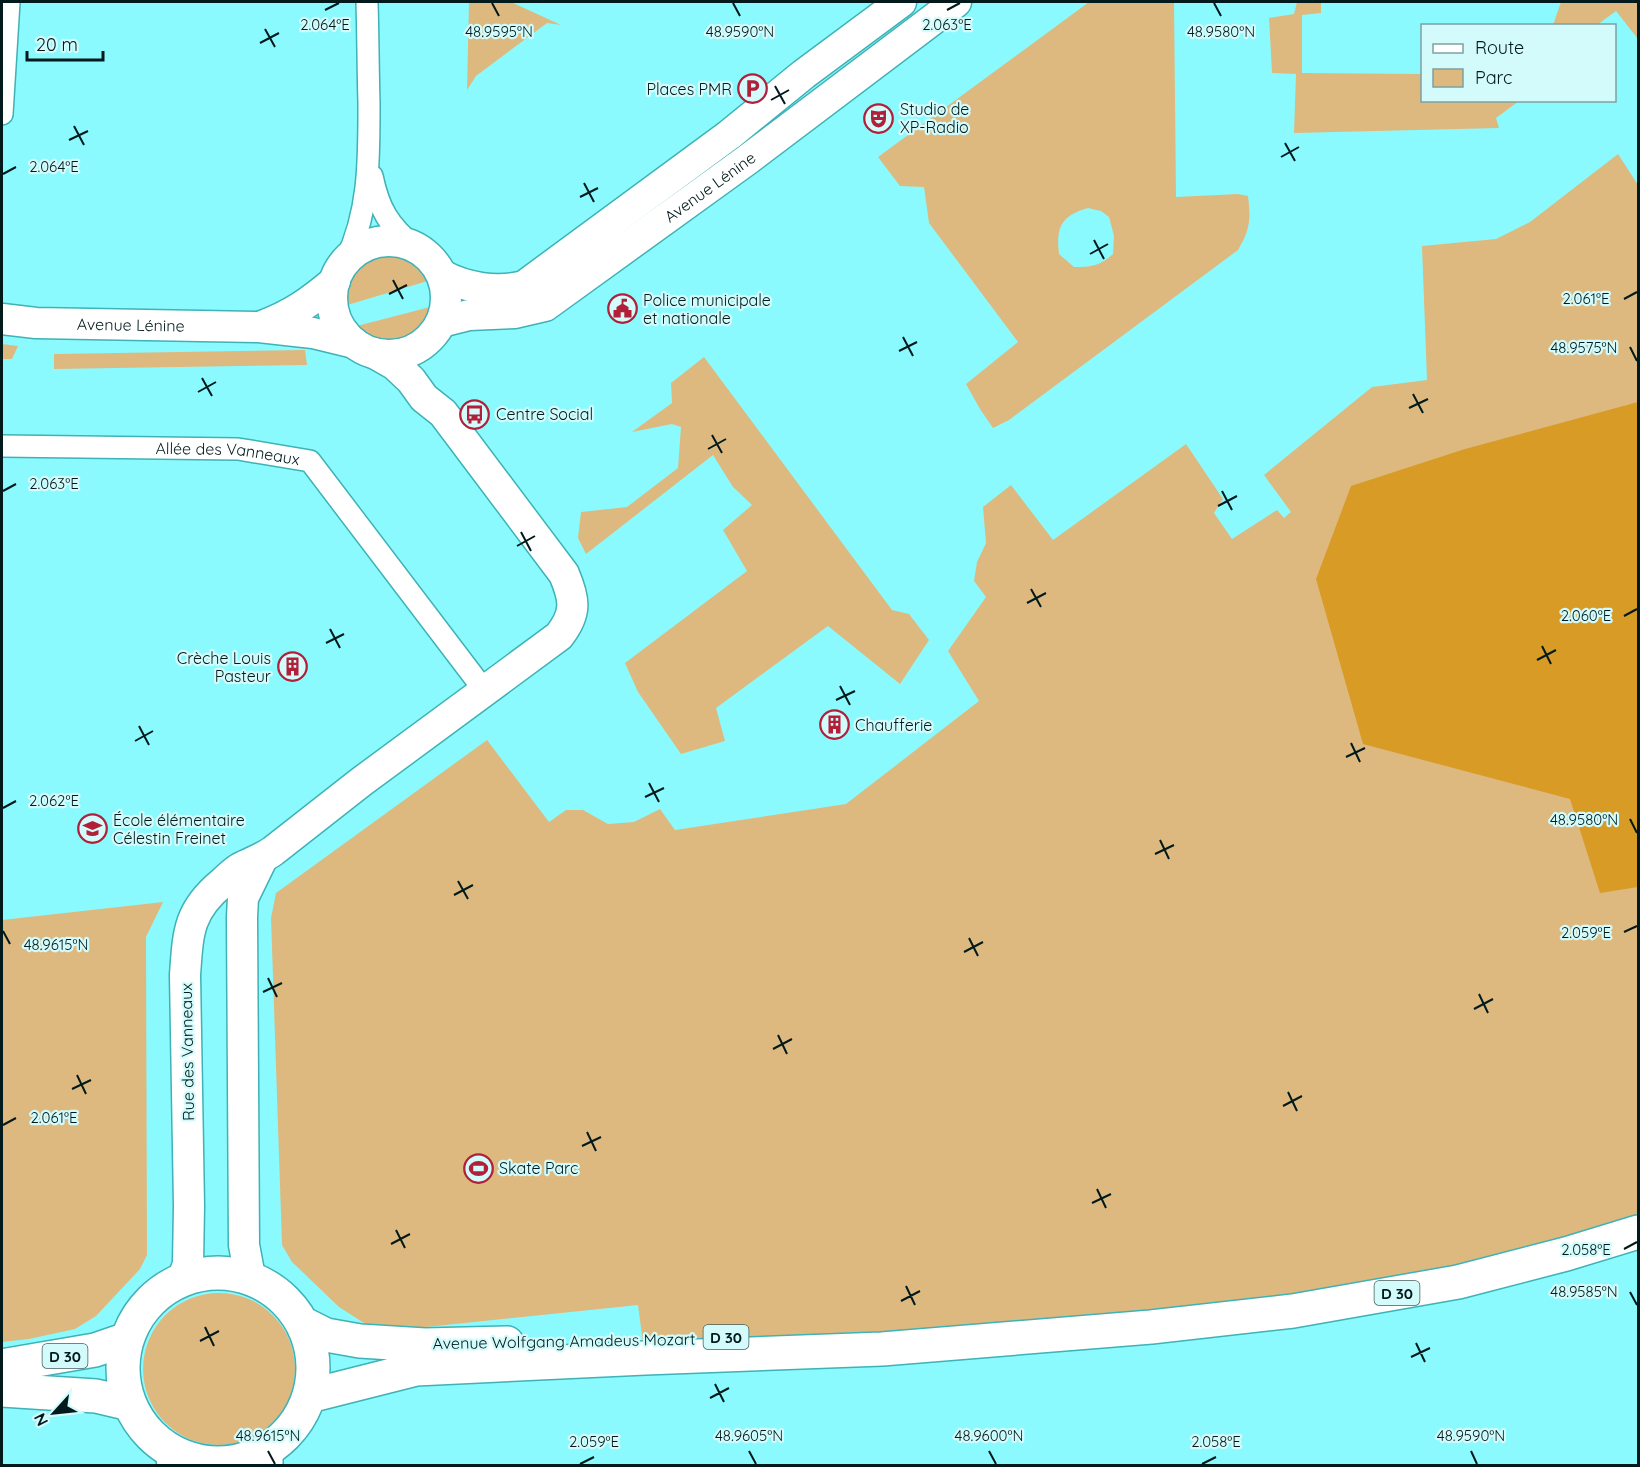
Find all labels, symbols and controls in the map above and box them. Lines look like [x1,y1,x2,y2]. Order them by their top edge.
text: 2.064°E [300,15,350,34]
text: 2.063°E [922,15,972,34]
text: 48.9595°N [465,22,533,41]
text: 48.9590°N [706,22,774,41]
text: 48.9580°N [1187,22,1255,41]
scale bar [27,24,104,62]
legend [1421,24,1616,102]
text: 20 m [36,33,78,56]
text: Route [1475,36,1524,59]
text: Parc [1475,66,1512,89]
parking icon: Places PMR [737,73,769,105]
place label: Places PMR [646,79,732,99]
place label: Studio de XP-Radio [900,99,969,137]
theatre icon: Studio de XP-Radio [863,102,895,134]
street label: Avenue Lénine [660,147,759,227]
text: 2.064°E [29,157,79,176]
text: 2.061°E [1563,289,1610,308]
place label: Police municipale et nationale [643,290,771,328]
public building icon: Police municipale et nationale [606,293,638,325]
street label: Avenue Lénine [77,314,185,336]
text: 48.9575°N [1550,338,1618,357]
bus stop icon: Centre Social [459,398,491,430]
place label: Centre Social [496,404,593,424]
street label: Allée des Vanneaux [155,438,301,469]
text: 2.063°E [29,474,79,493]
text: 2.060°E [1561,606,1611,625]
place label: Crèche Louis Pasteur [177,648,271,686]
building icon: Crèche Louis Pasteur [276,651,308,683]
building icon: Chaufferie [818,709,850,741]
place label: Chaufferie [855,715,932,735]
text: 2.062°E [29,791,79,810]
place label: École élémentaire Célestin Freinet [113,810,245,848]
text: 48.9580°N [1550,810,1618,829]
school or university icon: École élémentaire Célestin Freinet [76,813,108,845]
text: 2.059°E [1561,923,1611,942]
text: 48.9615°N [24,935,88,954]
street label: Rue des Vanneaux [176,983,198,1121]
text: 2.061°E [31,1108,78,1127]
sports icon: Skate Parc [462,1152,494,1184]
place label: Skate Parc [499,1158,578,1178]
text: 2.058°E [1561,1240,1611,1259]
road number: D 30 [1374,1281,1420,1305]
text: 48.9585°N [1550,1282,1618,1301]
road number: D 30 [704,1325,748,1349]
street label: Avenue Wolfgang Amadeus Mozart [433,1329,695,1353]
road number: D 30 [42,1344,88,1368]
north arrow [24,1383,84,1443]
text: N [29,1410,52,1430]
text: 48.9615°N [236,1426,300,1445]
text: 48.9605°N [715,1426,783,1445]
text: 48.9600°N [955,1426,1023,1445]
text: 48.9590°N [1437,1426,1505,1445]
text: 2.059°E [569,1432,619,1451]
text: 2.058°E [1191,1432,1241,1451]

